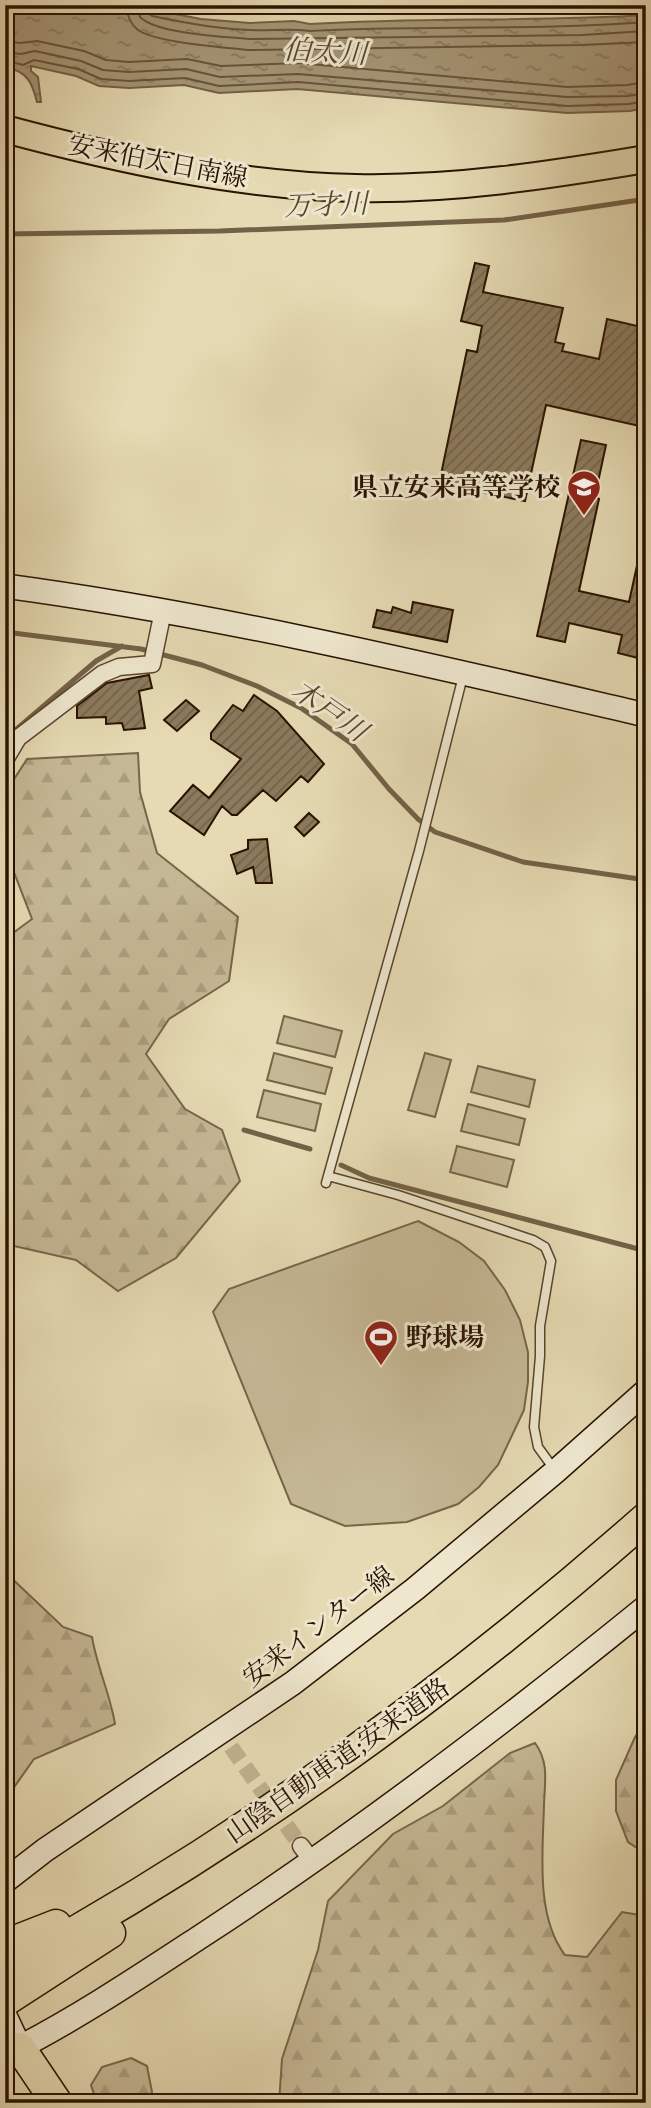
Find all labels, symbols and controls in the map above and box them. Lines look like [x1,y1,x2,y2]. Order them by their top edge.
water label: 伯太川 [282,31,371,73]
street label: 安来伯太日南線 [65,127,251,196]
water label: 万才川 [283,184,372,225]
school or university icon: 県立安来高等学校 [565,468,603,517]
place label: 県立安来高等学校 [352,470,560,505]
water label: 木戸川 [284,671,377,752]
sports icon: 野球場 [362,1318,400,1367]
place label: 野球場 [406,1320,484,1355]
street label: 安来インター線 [236,1558,401,1695]
street label: 山陰自動車道;安来道路 [218,1670,456,1851]

